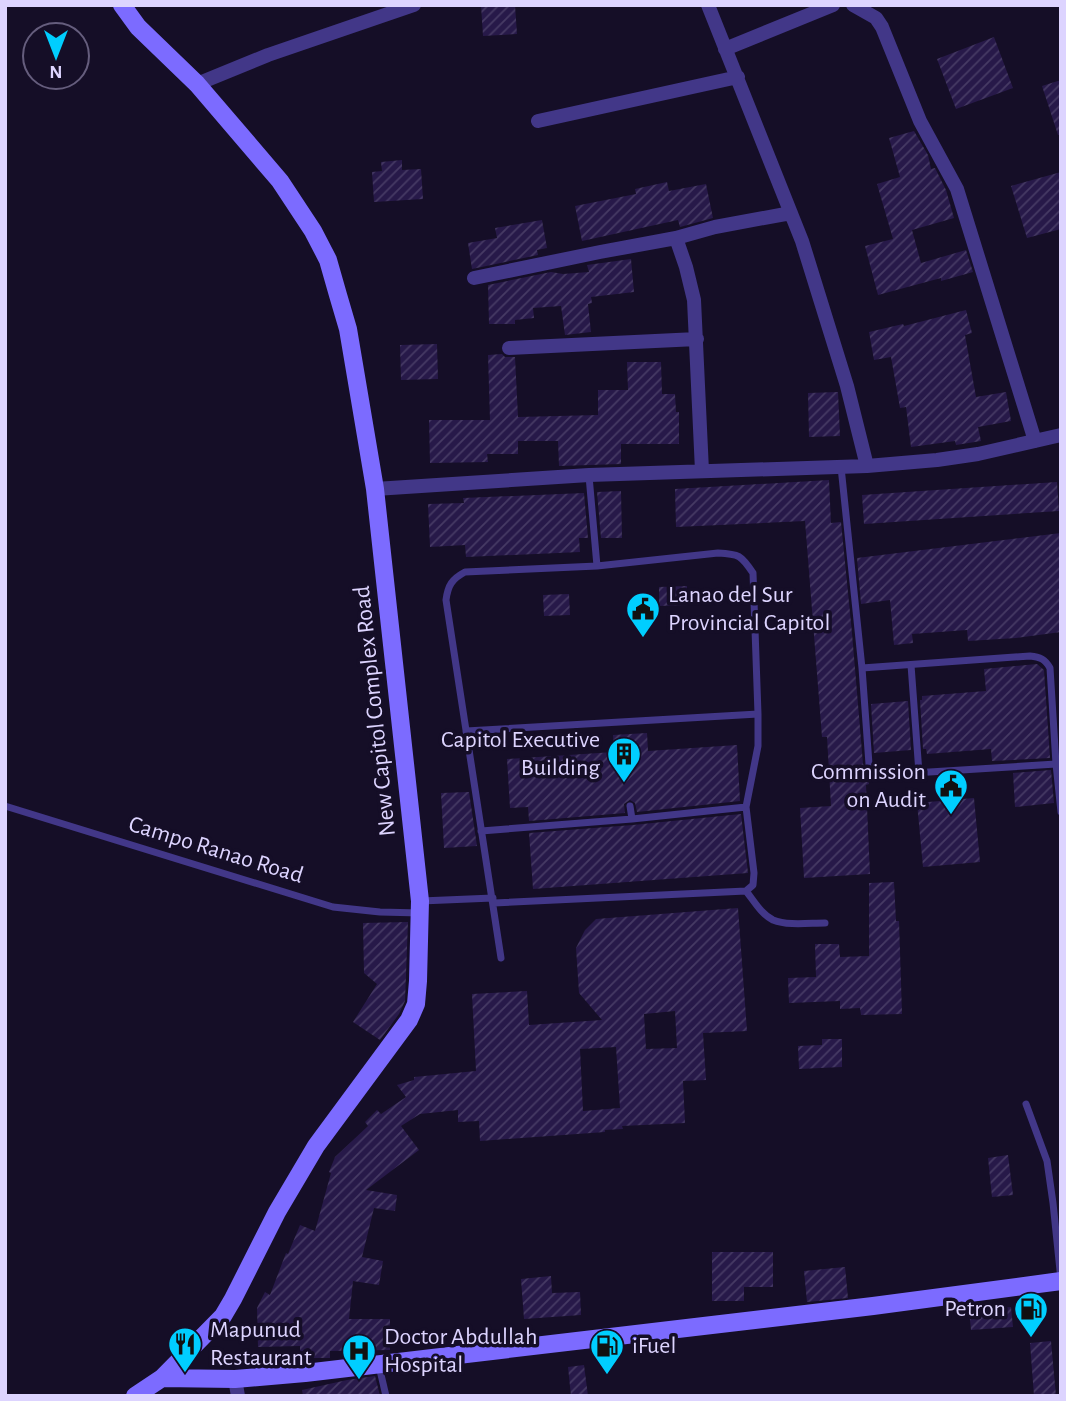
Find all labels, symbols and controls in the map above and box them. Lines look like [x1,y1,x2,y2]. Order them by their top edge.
north arrow [21,21,91,91]
text: N [49,62,63,81]
place label: Lanao del Sur Provincial Capitol [668,583,830,635]
street label: New Capitol Complex Road [350,585,400,837]
public building icon: Lanao del Sur Provincial Capitol [624,590,662,639]
place label: Capitol Executive Building [441,728,600,780]
building icon: Capitol Executive Building [605,735,643,784]
place label: Commission on Audit [811,760,926,812]
public building icon: Commission on Audit [932,767,970,816]
street label: Campo Ranao Road [126,812,306,888]
fuel station icon: Petron [1012,1290,1050,1339]
place label: Petron [944,1297,1006,1321]
place label: Mapunud Restaurant [210,1318,312,1370]
restaurant icon: Mapunud Restaurant [166,1325,204,1374]
place label: Doctor Abdullah Hospital [384,1325,537,1377]
fuel station icon: iFuel [588,1327,626,1376]
hospital icon: Doctor Abdullah Hospital [340,1332,378,1381]
place label: iFuel [632,1334,676,1358]

